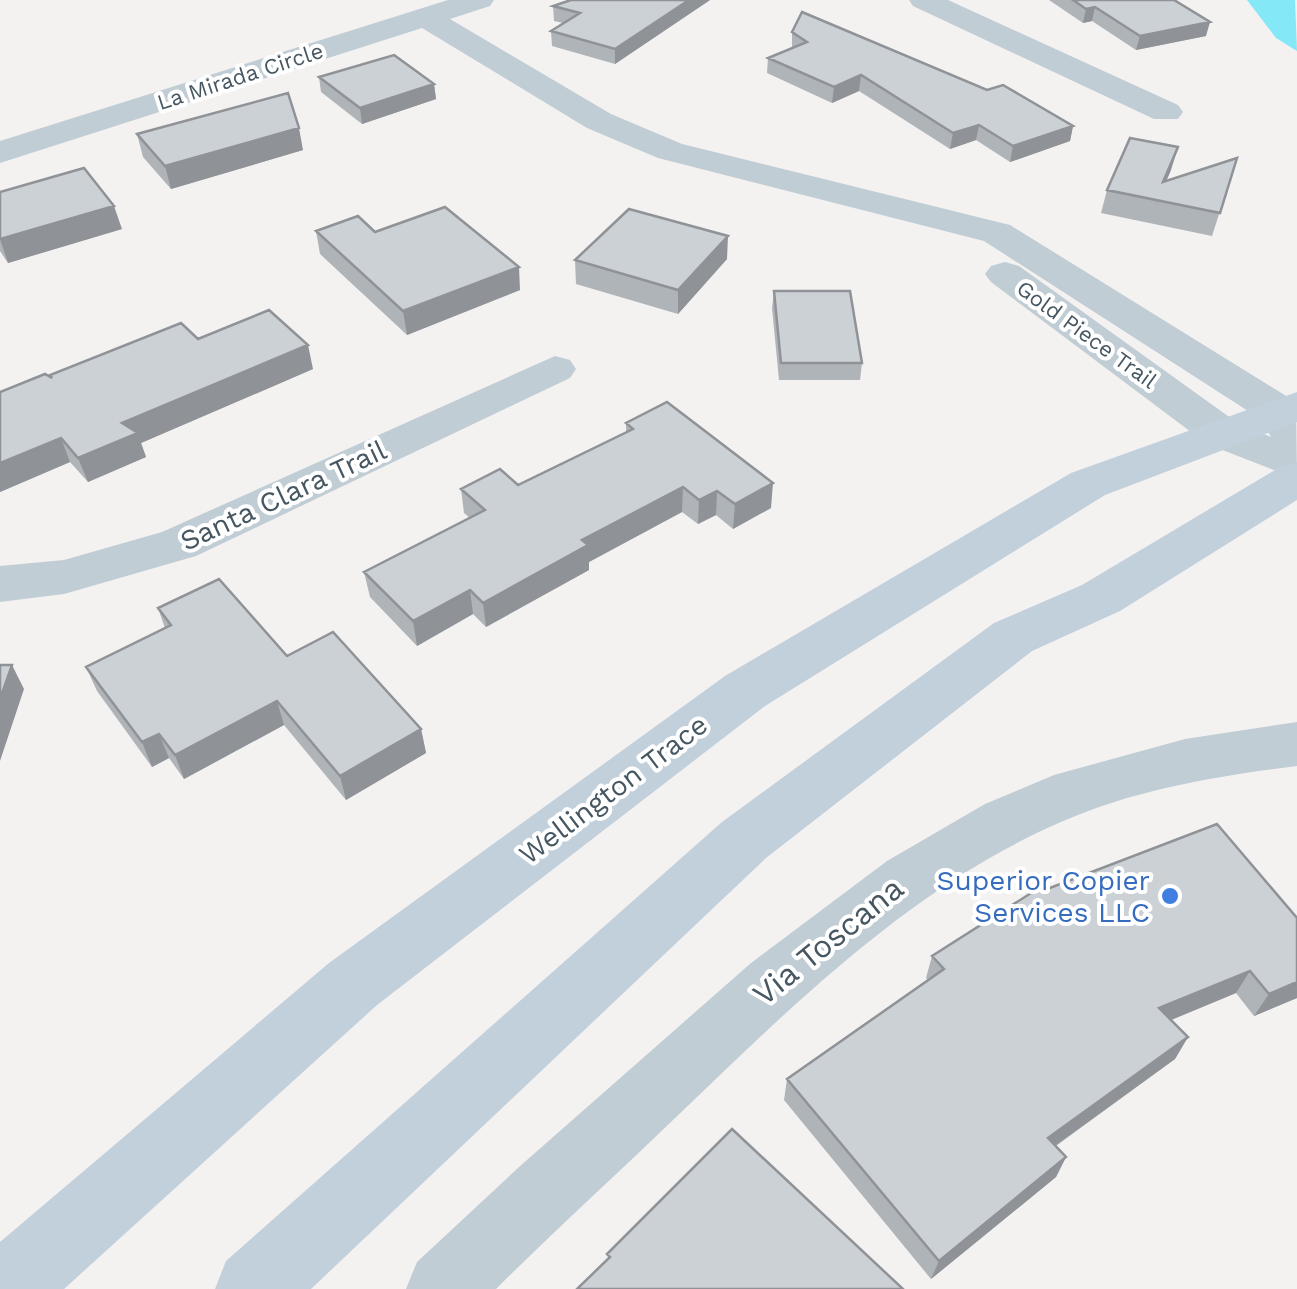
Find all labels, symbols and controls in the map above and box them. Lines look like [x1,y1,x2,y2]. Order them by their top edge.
street label: La Mirada Circle [154,38,326,115]
street label: Gold Piece Trail [1012,275,1162,394]
street label: Santa Clara Trail [175,433,392,558]
street label: Wellington Trace [513,708,714,871]
place label: Superior Copier Services LLC [937,864,1150,929]
street label: Via Toscana [745,869,911,1013]
marker: Superior Copier Services LLC [1159,885,1181,907]

